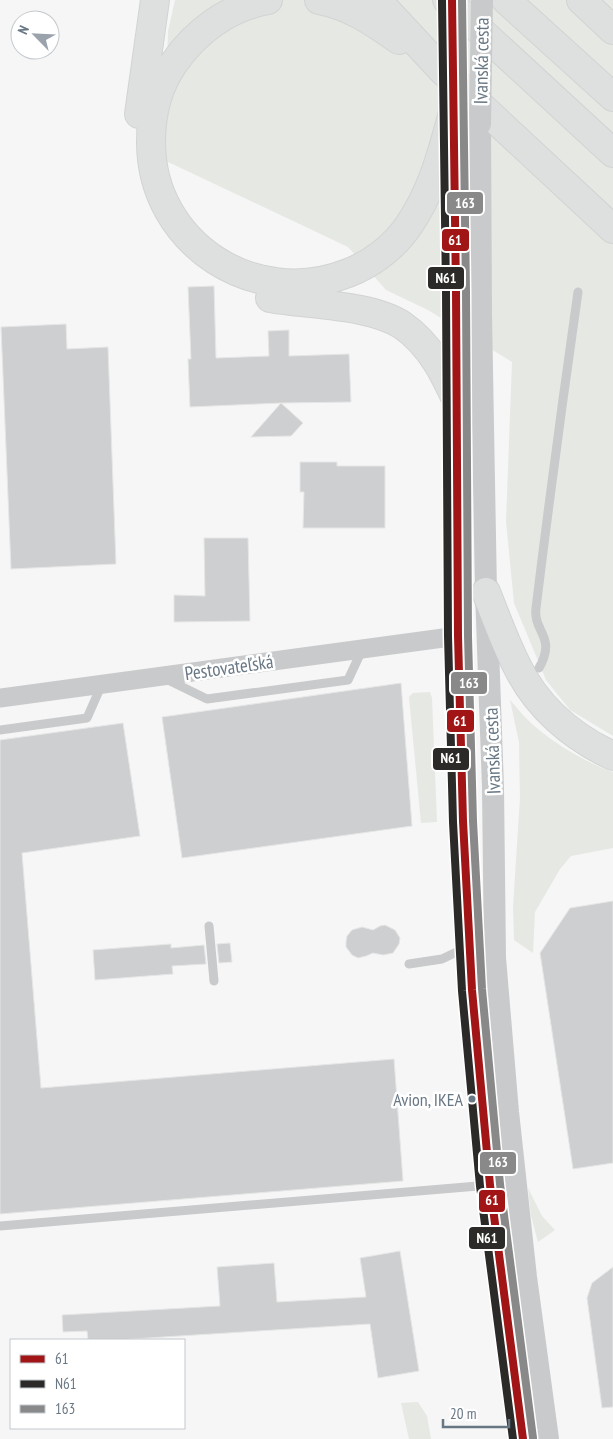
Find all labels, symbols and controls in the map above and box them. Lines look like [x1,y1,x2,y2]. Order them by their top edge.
north arrow [10,10,60,60]
street label: Ivanská cesta [468,17,494,105]
text: N [13,23,33,37]
line badge: 163 [446,191,484,215]
text: 163 [455,194,475,212]
line badge: 61 [441,228,470,252]
text: 61 [448,231,462,249]
line badge: N61 [427,266,465,290]
text: N61 [436,269,456,287]
street label: Pestovateľská [183,649,275,685]
line badge: 163 [450,671,488,695]
text: 163 [459,674,479,692]
street label: Ivanská cesta [478,707,506,795]
line badge: 61 [446,709,475,733]
text: 61 [453,712,467,730]
line badge: N61 [432,747,470,771]
text: N61 [441,749,461,767]
place label: Avion, IKEA [393,1088,463,1111]
marker: Avion, IKEA [467,1094,477,1104]
line badge: 163 [479,1151,517,1175]
text: 163 [488,1153,508,1171]
line badge: 61 [478,1189,506,1213]
text: 61 [485,1191,499,1209]
line badge: N61 [468,1226,506,1250]
text: N61 [477,1229,497,1247]
legend [10,1339,185,1429]
text: 61 [55,1349,69,1368]
text: N61 [55,1374,77,1393]
scale bar [443,1396,509,1428]
text: 163 [55,1399,75,1418]
text: 20 m [450,1404,476,1423]

